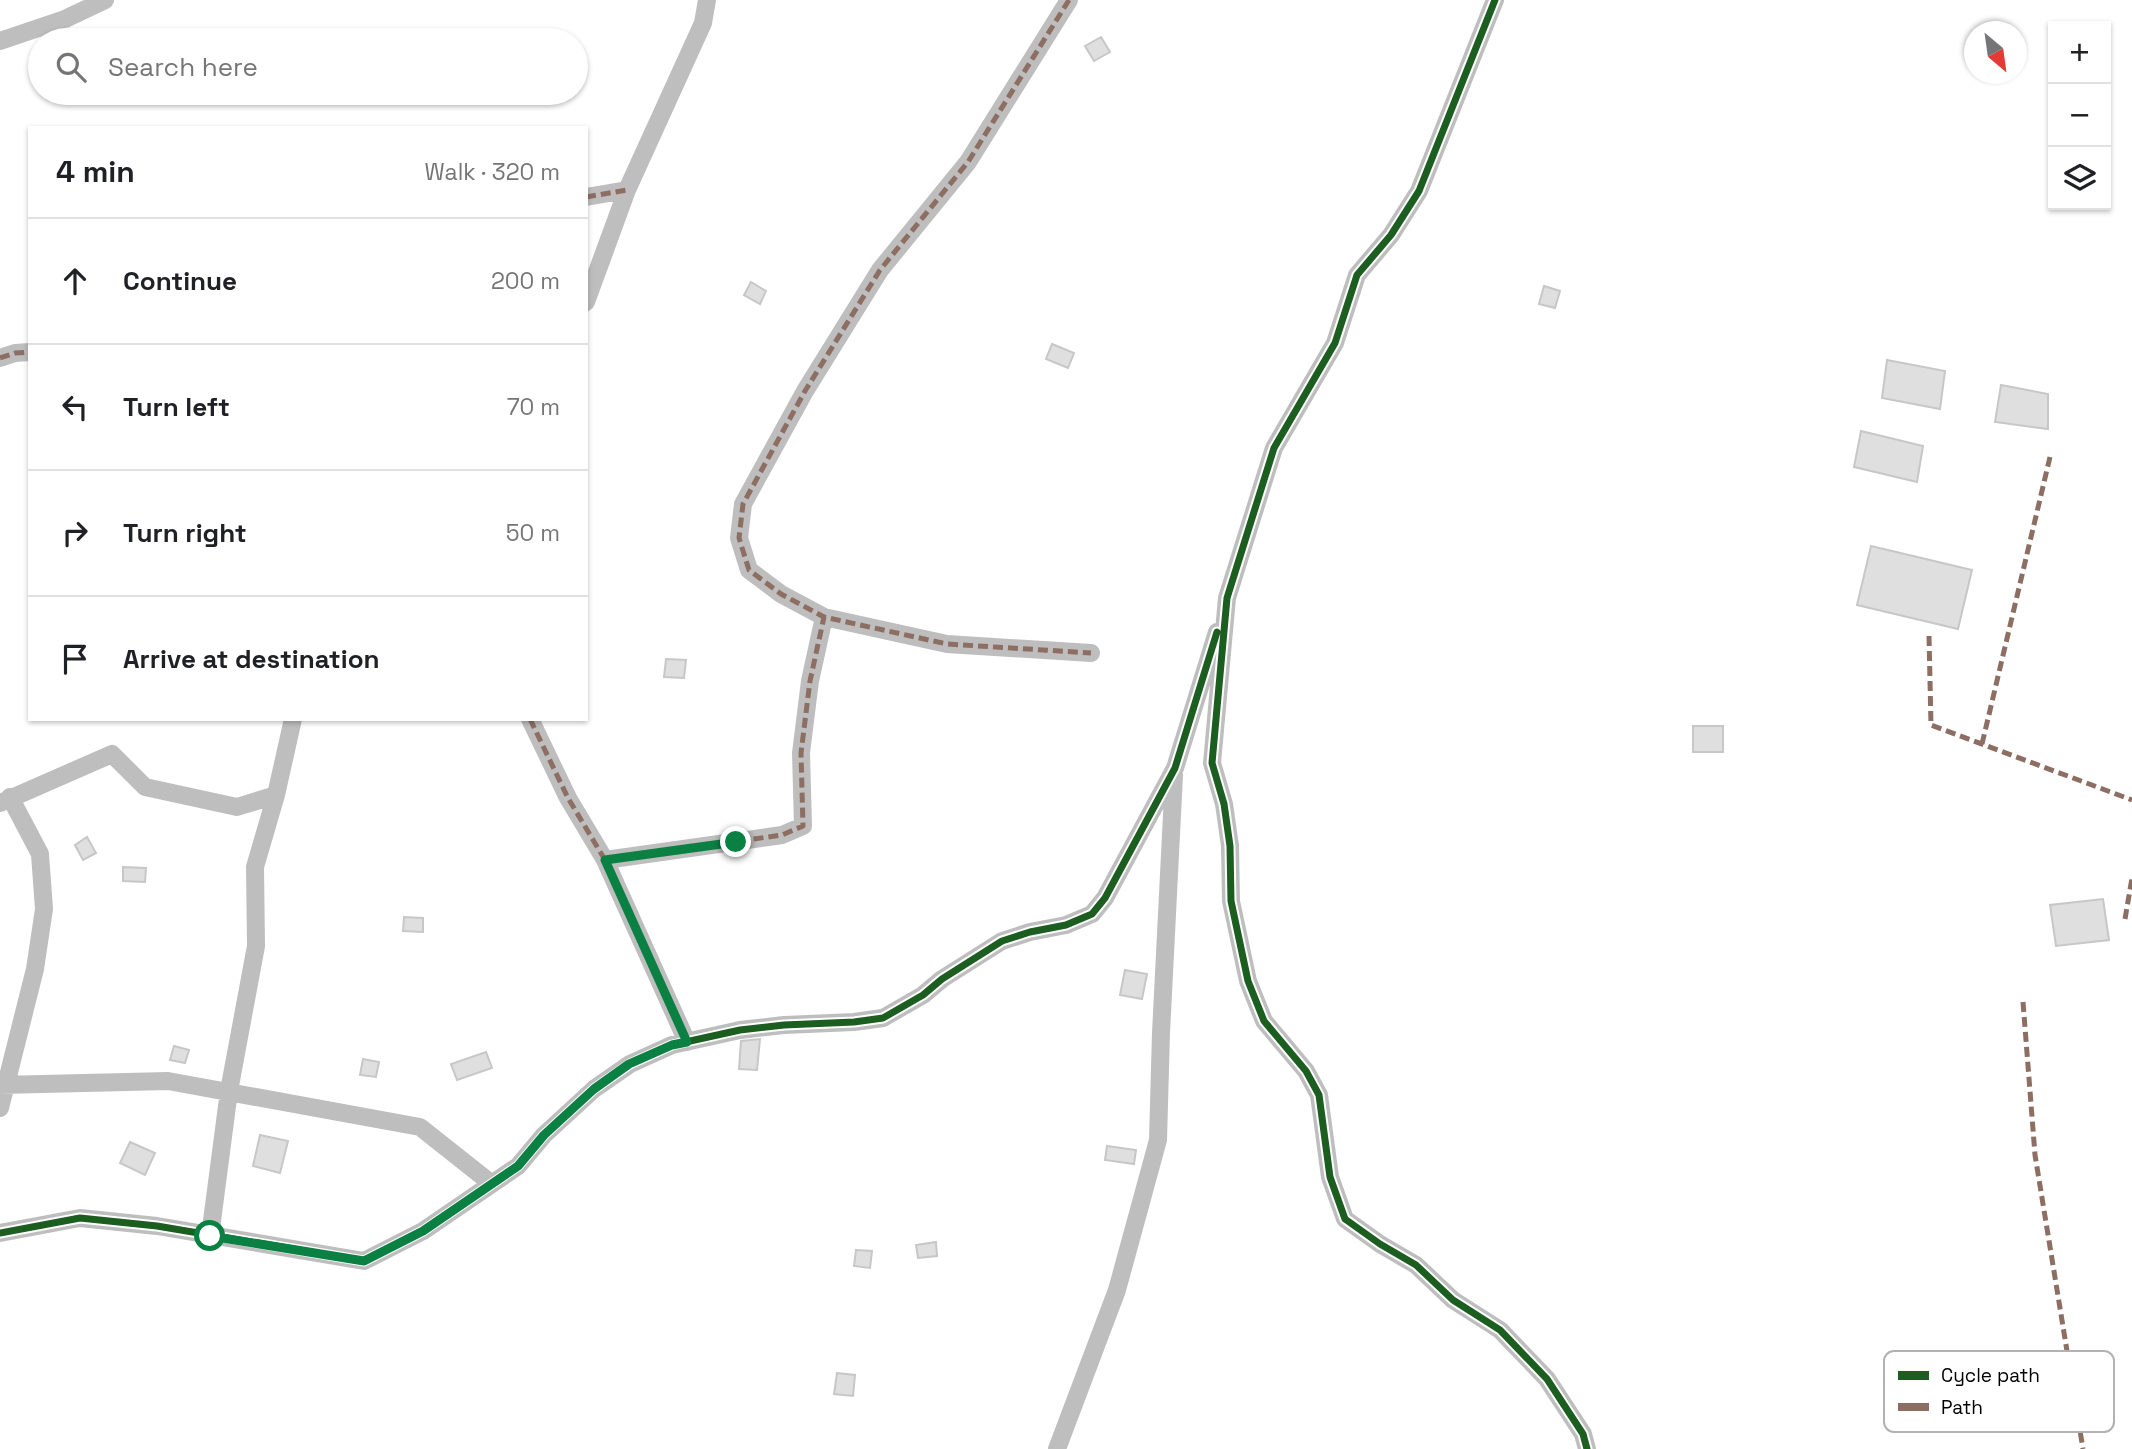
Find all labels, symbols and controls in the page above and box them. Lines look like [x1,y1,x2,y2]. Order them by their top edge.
north arrow [1964,21,2027,84]
map controls [2048,21,2111,210]
button: + [2048,21,2111,84]
search box [28,28,588,105]
icon: search [52,48,90,86]
text: Search here [108,50,258,84]
button: − [2048,84,2111,147]
button: layers [2048,147,2111,210]
text: 4 min [56,152,135,191]
text: Walk · 320 m [425,157,560,187]
icon: ahead [56,262,94,300]
text: Continue [123,264,237,298]
text: 200 m [491,266,560,296]
icon: left [56,388,94,426]
text: Turn left [123,390,230,424]
text: 70 m [507,392,560,422]
icon: right [56,514,94,552]
text: Turn right [123,516,247,550]
text: 50 m [506,518,560,548]
icon: arrive [56,640,94,678]
text: Arrive at destination [123,642,380,676]
route end [720,826,751,857]
route start [194,1220,225,1251]
legend [1884,1351,2114,1432]
text: Cycle path [1941,1363,2040,1388]
text: Path [1941,1395,1983,1420]

